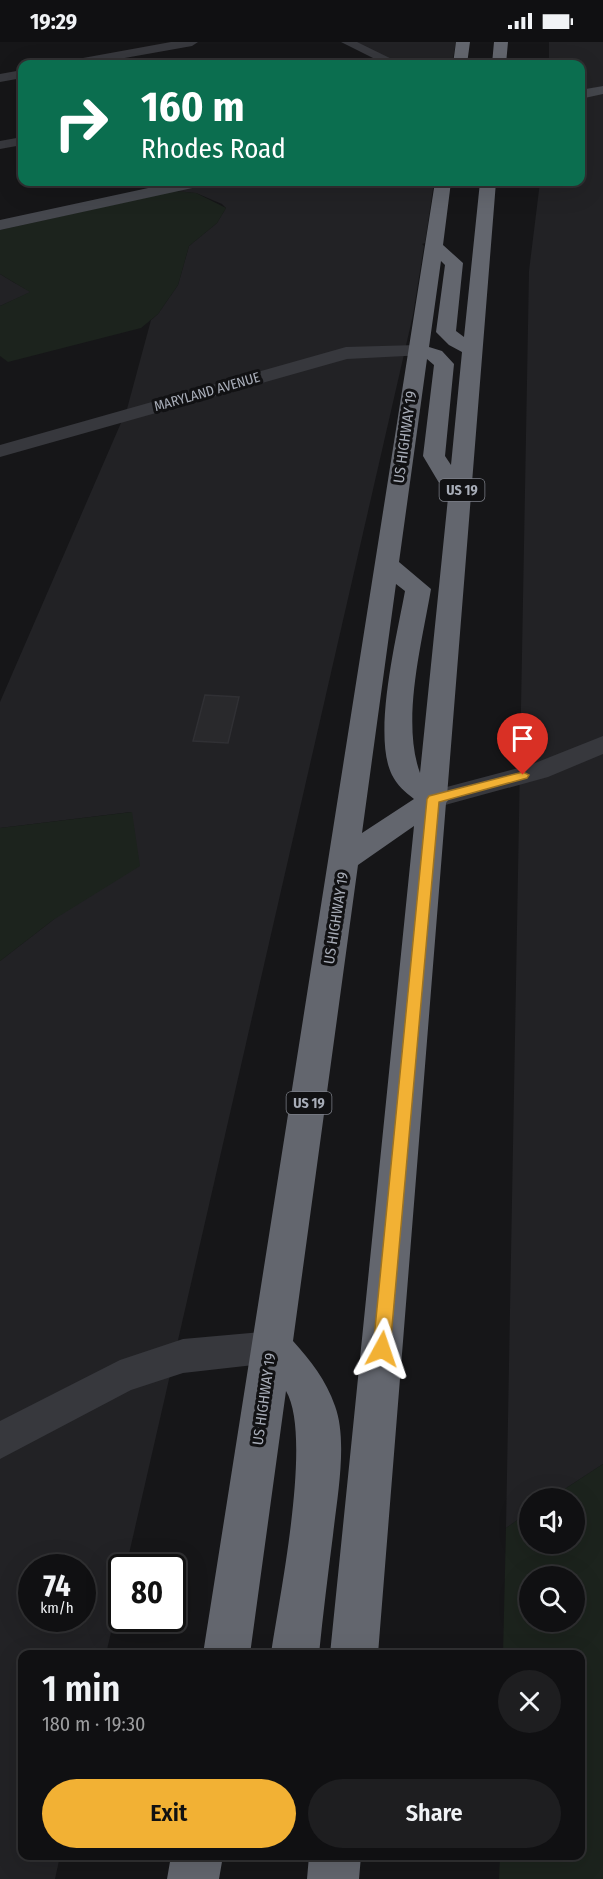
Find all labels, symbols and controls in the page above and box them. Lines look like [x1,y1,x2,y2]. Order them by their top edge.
text: 19:29 [30,8,77,35]
text: 160 m [141,82,244,132]
icon: right [42,84,120,162]
text: Rhodes Road [141,133,286,165]
street label: MARYLAND AVENUE [152,369,262,415]
street label: US HIGHWAY 19 [390,390,420,484]
road number: US 19 [440,479,484,501]
pin [497,713,548,775]
icon: arrive [506,722,539,755]
street label: US HIGHWAY 19 [320,871,352,965]
road number: US 19 [286,1092,332,1114]
position arrow [350,1317,414,1381]
street label: US HIGHWAY 19 [249,1352,279,1446]
map controls [519,1488,585,1632]
button: sound [519,1488,585,1554]
speed limit sign: 80 [108,1554,186,1632]
button: search [519,1566,585,1632]
text: 74 [43,1568,71,1604]
text: km/h [40,1599,74,1617]
text: 1 min [42,1667,120,1711]
button: close [498,1670,561,1733]
text: 180 m · 19:30 [42,1712,145,1736]
button: Exit [42,1779,296,1848]
button: Share [308,1779,561,1848]

